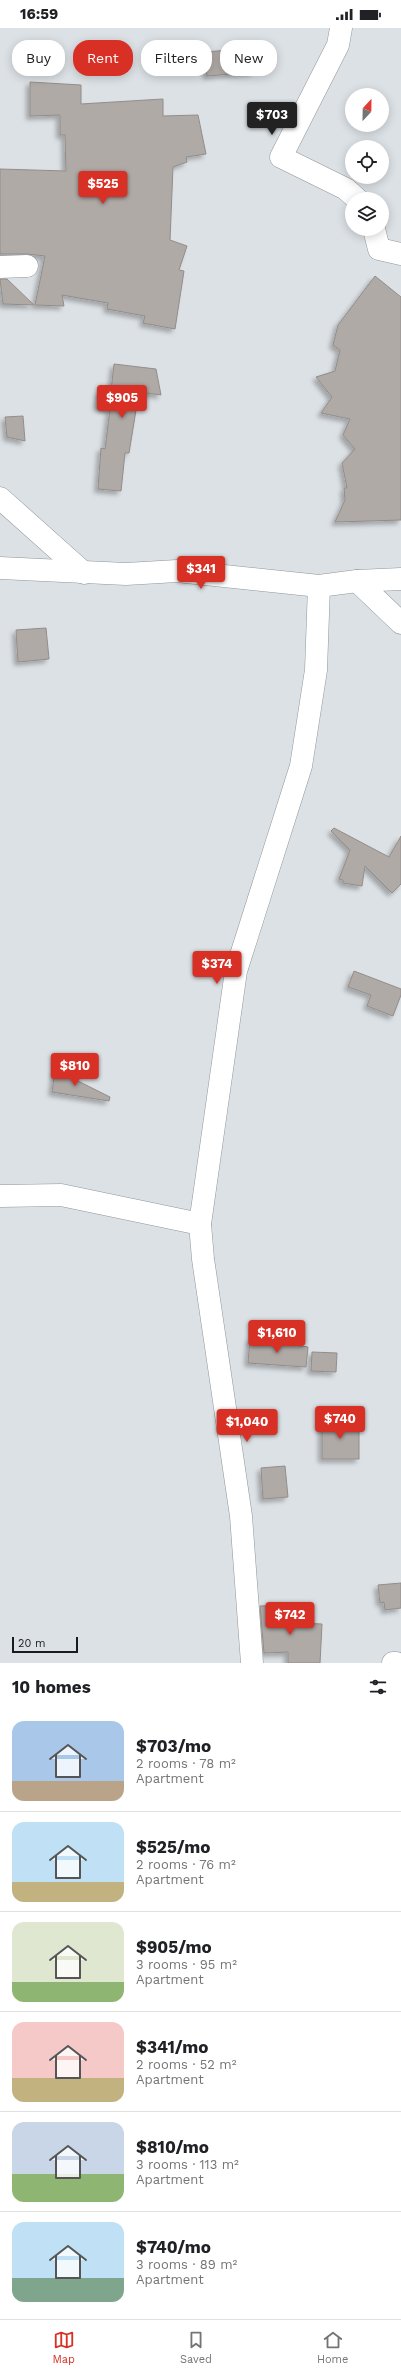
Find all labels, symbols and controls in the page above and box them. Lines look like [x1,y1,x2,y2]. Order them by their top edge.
text: 16:59 [20,5,58,23]
chip: Buy [12,40,65,76]
chip: Rent [73,40,133,76]
chip: Filters [141,40,212,76]
chip: New [220,40,277,76]
north arrow [345,88,389,132]
map controls [345,88,389,236]
pin: $703 [248,102,296,136]
text: $703 [256,107,288,122]
button: locate [345,140,389,184]
pin: $525 [79,171,127,205]
text: $525 [87,176,119,191]
button: layers [345,192,389,236]
pin: $905 [98,385,146,419]
text: $905 [106,390,138,405]
pin: $341 [177,556,225,590]
text: $341 [186,561,216,576]
pin: $374 [193,951,241,985]
text: $374 [202,956,232,971]
pin: $810 [51,1053,99,1087]
text: $810 [60,1058,90,1073]
pin: $1,610 [244,1320,310,1354]
text: $1,610 [257,1325,297,1340]
pin: $740 [316,1406,364,1440]
pin: $1,040 [214,1409,280,1443]
text: $740 [324,1411,356,1426]
text: $1,040 [226,1414,268,1429]
pin: $742 [266,1602,314,1636]
text: $742 [274,1607,306,1622]
scale bar [12,1635,78,1654]
text: 20 m [18,1637,46,1650]
icon: filters [367,1676,389,1698]
text: 10 homes [12,1677,91,1697]
text: $703/mo [136,1736,211,1756]
icon: home [44,1737,92,1785]
text: 2 rooms · 78 m² [136,1756,236,1771]
text: Apartment [136,1771,204,1786]
text: $525/mo [136,1837,210,1857]
icon: home [44,1838,92,1886]
text: 2 rooms · 76 m² [136,1857,236,1872]
text: Apartment [136,1872,204,1887]
text: $905/mo [136,1937,212,1957]
icon: home [44,1938,92,1986]
text: 3 rooms · 95 m² [136,1957,237,1972]
text: Apartment [136,1972,204,1987]
text: $341/mo [136,2037,208,2057]
icon: home [44,2038,92,2086]
text: 2 rooms · 52 m² [136,2057,236,2072]
text: Apartment [136,2072,204,2087]
text: $810/mo [136,2137,209,2157]
icon: home [44,2138,92,2186]
text: 3 rooms · 113 m² [136,2157,239,2172]
text: Apartment [136,2172,204,2187]
text: $740/mo [136,2237,211,2257]
icon: home [44,2238,92,2286]
text: 3 rooms · 89 m² [136,2257,237,2272]
text: Apartment [136,2272,204,2287]
tab: Map [53,2329,75,2366]
tab: Saved [180,2329,212,2366]
tab: Home [317,2329,348,2366]

